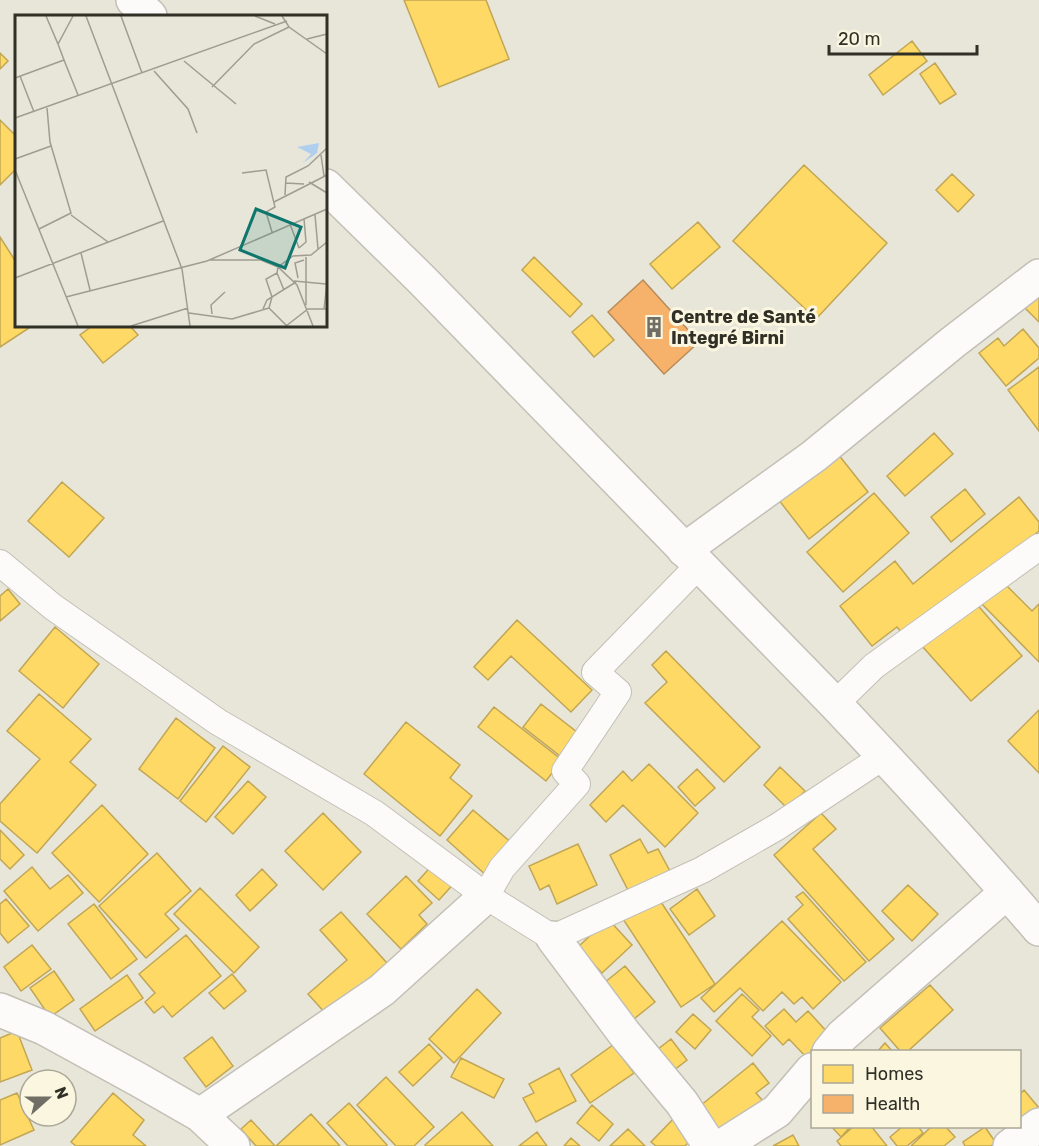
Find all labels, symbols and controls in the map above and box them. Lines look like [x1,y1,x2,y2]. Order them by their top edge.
inset map [15,15,327,327]
scale bar [829,18,978,56]
text: 20 m [838,28,880,50]
place label: Centre de Santé Integré Birni [671,306,816,349]
building icon: Centre de Santé Integré Birni [642,315,666,339]
legend [811,1050,1021,1128]
text: Homes [865,1063,923,1085]
north arrow [18,1068,78,1128]
text: N [51,1084,72,1102]
text: Health [865,1093,920,1115]

